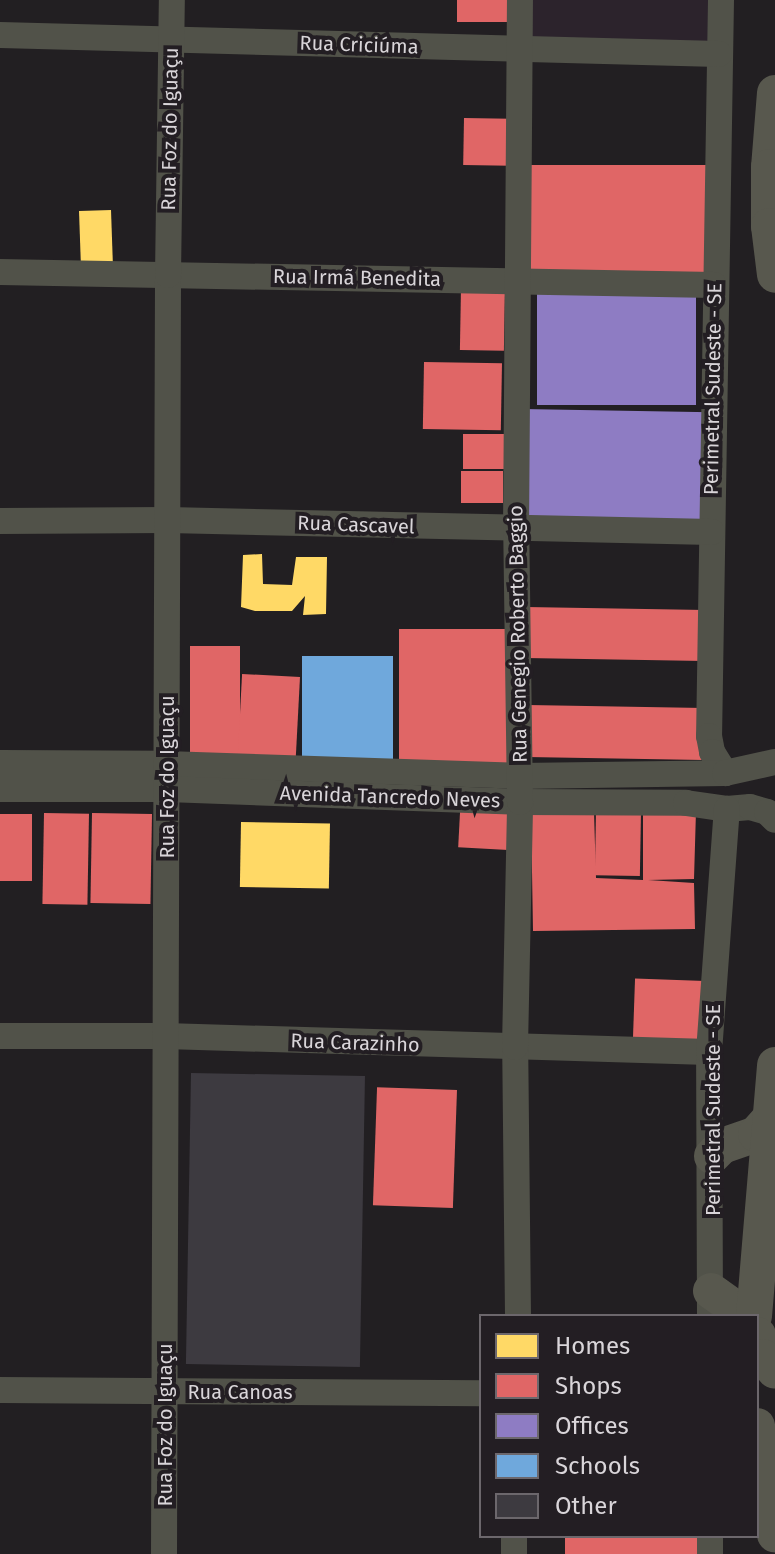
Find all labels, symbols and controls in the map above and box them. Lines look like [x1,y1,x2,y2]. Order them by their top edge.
street label: Rua Criciúma [299,31,419,59]
street label: Rua Foz do Iguaçu [157,47,183,211]
street label: Rua Irmã Benedita [273,265,441,291]
street label: Perimetral Sudeste - SE [699,283,727,495]
street label: Rua Genegio Roberto Baggio [504,505,532,763]
street label: Rua Cascavel [297,511,415,539]
street label: Rua Foz do Iguaçu [155,695,179,859]
street label: Avenida Tancredo Neves [279,781,501,813]
street label: Perimetral Sudeste - SE [701,1004,725,1216]
street label: Rua Carazinho [290,1029,420,1057]
legend [479,1314,759,1538]
text: Homes [555,1332,630,1360]
street label: Rua Foz do Iguaçu [153,1343,177,1507]
text: Shops [555,1372,622,1400]
street label: Rua Canoas [187,1380,293,1404]
text: Offices [555,1412,629,1440]
text: Schools [555,1452,640,1480]
text: Other [555,1492,617,1520]

